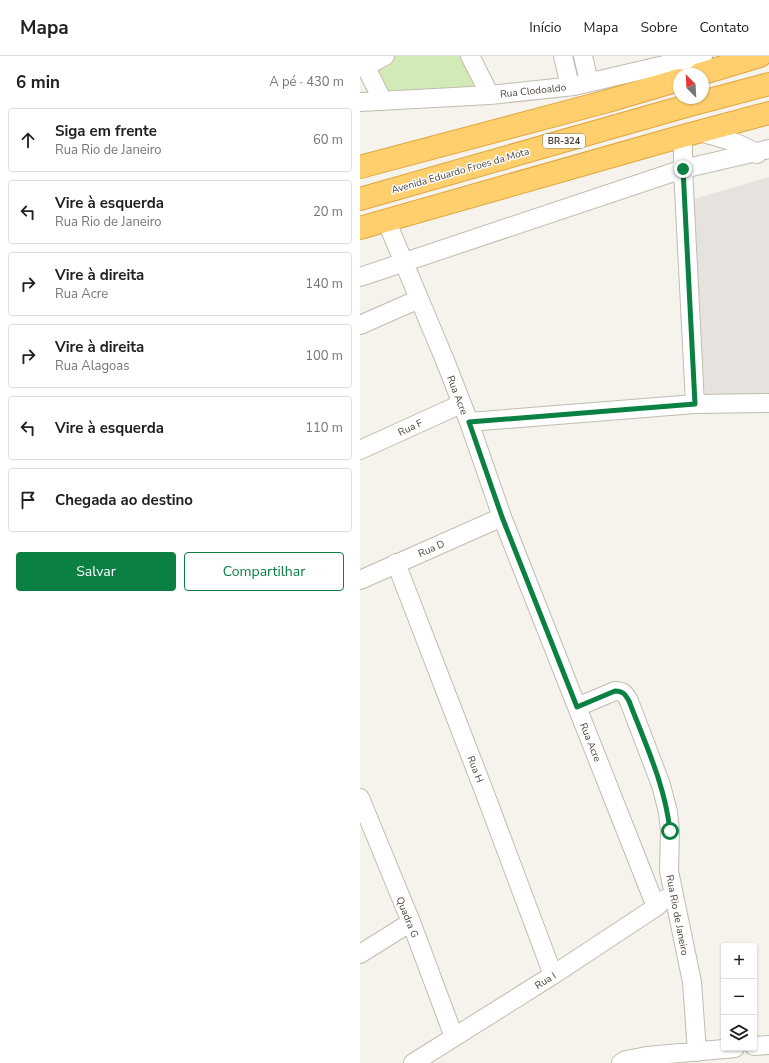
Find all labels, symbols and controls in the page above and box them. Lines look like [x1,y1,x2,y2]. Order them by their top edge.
text: Mapa [20,15,69,41]
text: Início [529,18,561,37]
text: Mapa [583,18,618,37]
text: Sobre [640,18,677,37]
text: Contato [699,18,749,37]
north arrow [673,68,709,104]
text: 6 min [16,71,60,94]
text: A pé · 430 m [269,73,344,91]
street label: Rua Clodoaldo [499,81,567,101]
text: Siga em frente [55,121,157,141]
icon: ahead [17,129,39,151]
text: 60 m [313,131,343,149]
road number: BR-324 [543,134,585,148]
text: Rua Rio de Janeiro [55,141,162,159]
street label: Avenida Eduardo Froes da Mota [390,145,531,197]
route end [674,160,692,178]
text: Vire à esquerda [55,193,164,213]
icon: left [17,201,39,223]
text: 20 m [313,203,343,221]
text: Rua Rio de Janeiro [55,213,162,231]
text: Vire à direita [55,265,144,285]
icon: right [17,273,39,295]
text: 140 m [305,275,343,293]
text: Rua Acre [55,285,108,303]
text: Vire à direita [55,337,144,357]
icon: right [17,345,39,367]
text: 100 m [305,347,343,365]
text: Rua Alagoas [55,357,129,375]
street label: Rua Acre [443,374,471,417]
street label: Rua F [396,416,425,440]
icon: left [17,417,39,439]
text: Vire à esquerda [55,418,164,438]
text: 110 m [305,419,343,437]
icon: arrive [17,489,39,511]
text: Chegada ao destino [55,490,193,510]
street label: Rua D [416,537,447,561]
button: Salvar [16,552,176,591]
button: Compartilhar [184,552,344,591]
street label: Rua Acre [576,721,604,764]
street label: Rua H [464,754,487,785]
route start [661,822,679,840]
street label: Rua Rio de Janeiro [662,874,692,957]
street label: Quadra G [393,895,422,940]
map controls [721,943,757,1051]
button: + [721,943,757,979]
street label: Rua I [532,969,559,993]
button: − [721,979,757,1015]
button: layers [721,1015,757,1051]

